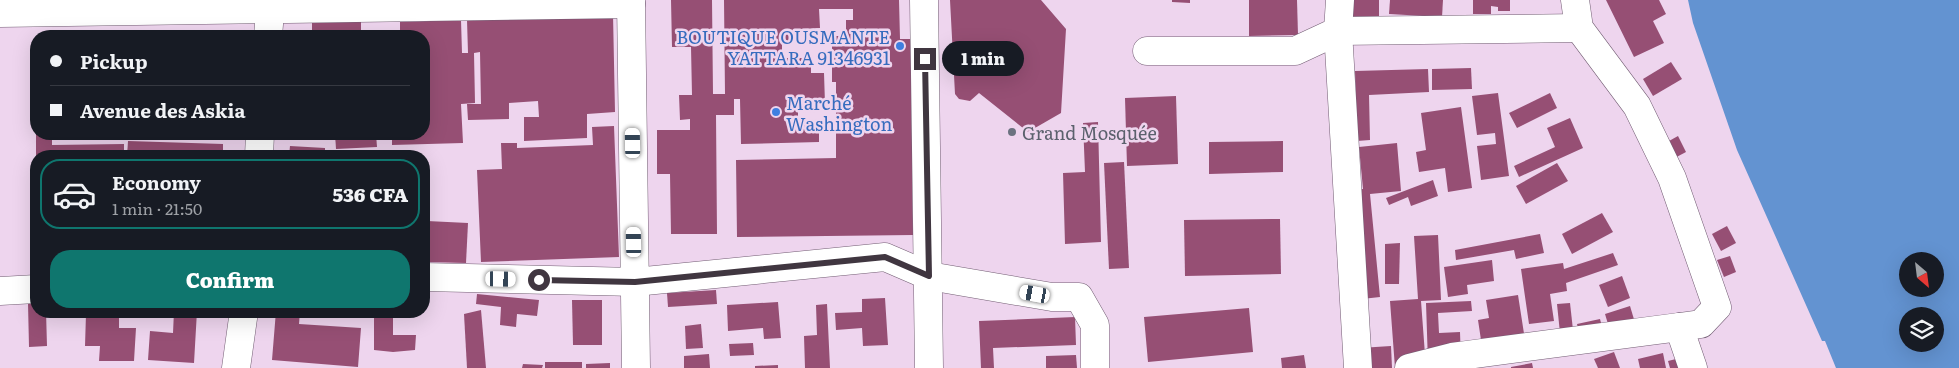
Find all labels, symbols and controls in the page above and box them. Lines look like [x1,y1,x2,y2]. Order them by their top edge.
place label: BOUTIQUE OUSMANTE YATTARA 91346931 [676,23,890,71]
marker: BOUTIQUE OUSMANTE YATTARA 91346931 [894,40,906,52]
callout: 1 min [942,42,1025,76]
text: 1 min [961,46,1005,70]
text: Pickup [80,47,148,75]
route end [914,48,936,70]
place label: Marché Washington [786,89,892,137]
text: Avenue des Askia [80,96,246,124]
marker: Marché Washington [770,106,782,118]
place label: Grand Mosquée [1022,119,1157,146]
marker: Grand Mosquée [1006,126,1018,138]
car [625,128,640,158]
text: Economy [112,168,201,196]
icon: car [52,172,97,217]
text: 536 CFA [333,180,408,208]
text: 1 min · 21:50 [112,196,202,220]
car [626,227,641,257]
button: Confirm [50,250,410,308]
north arrow [1899,252,1944,298]
map controls [1899,252,1944,352]
route start [528,269,550,291]
car [485,271,516,287]
car [1018,284,1051,304]
button: layers [1899,307,1944,352]

